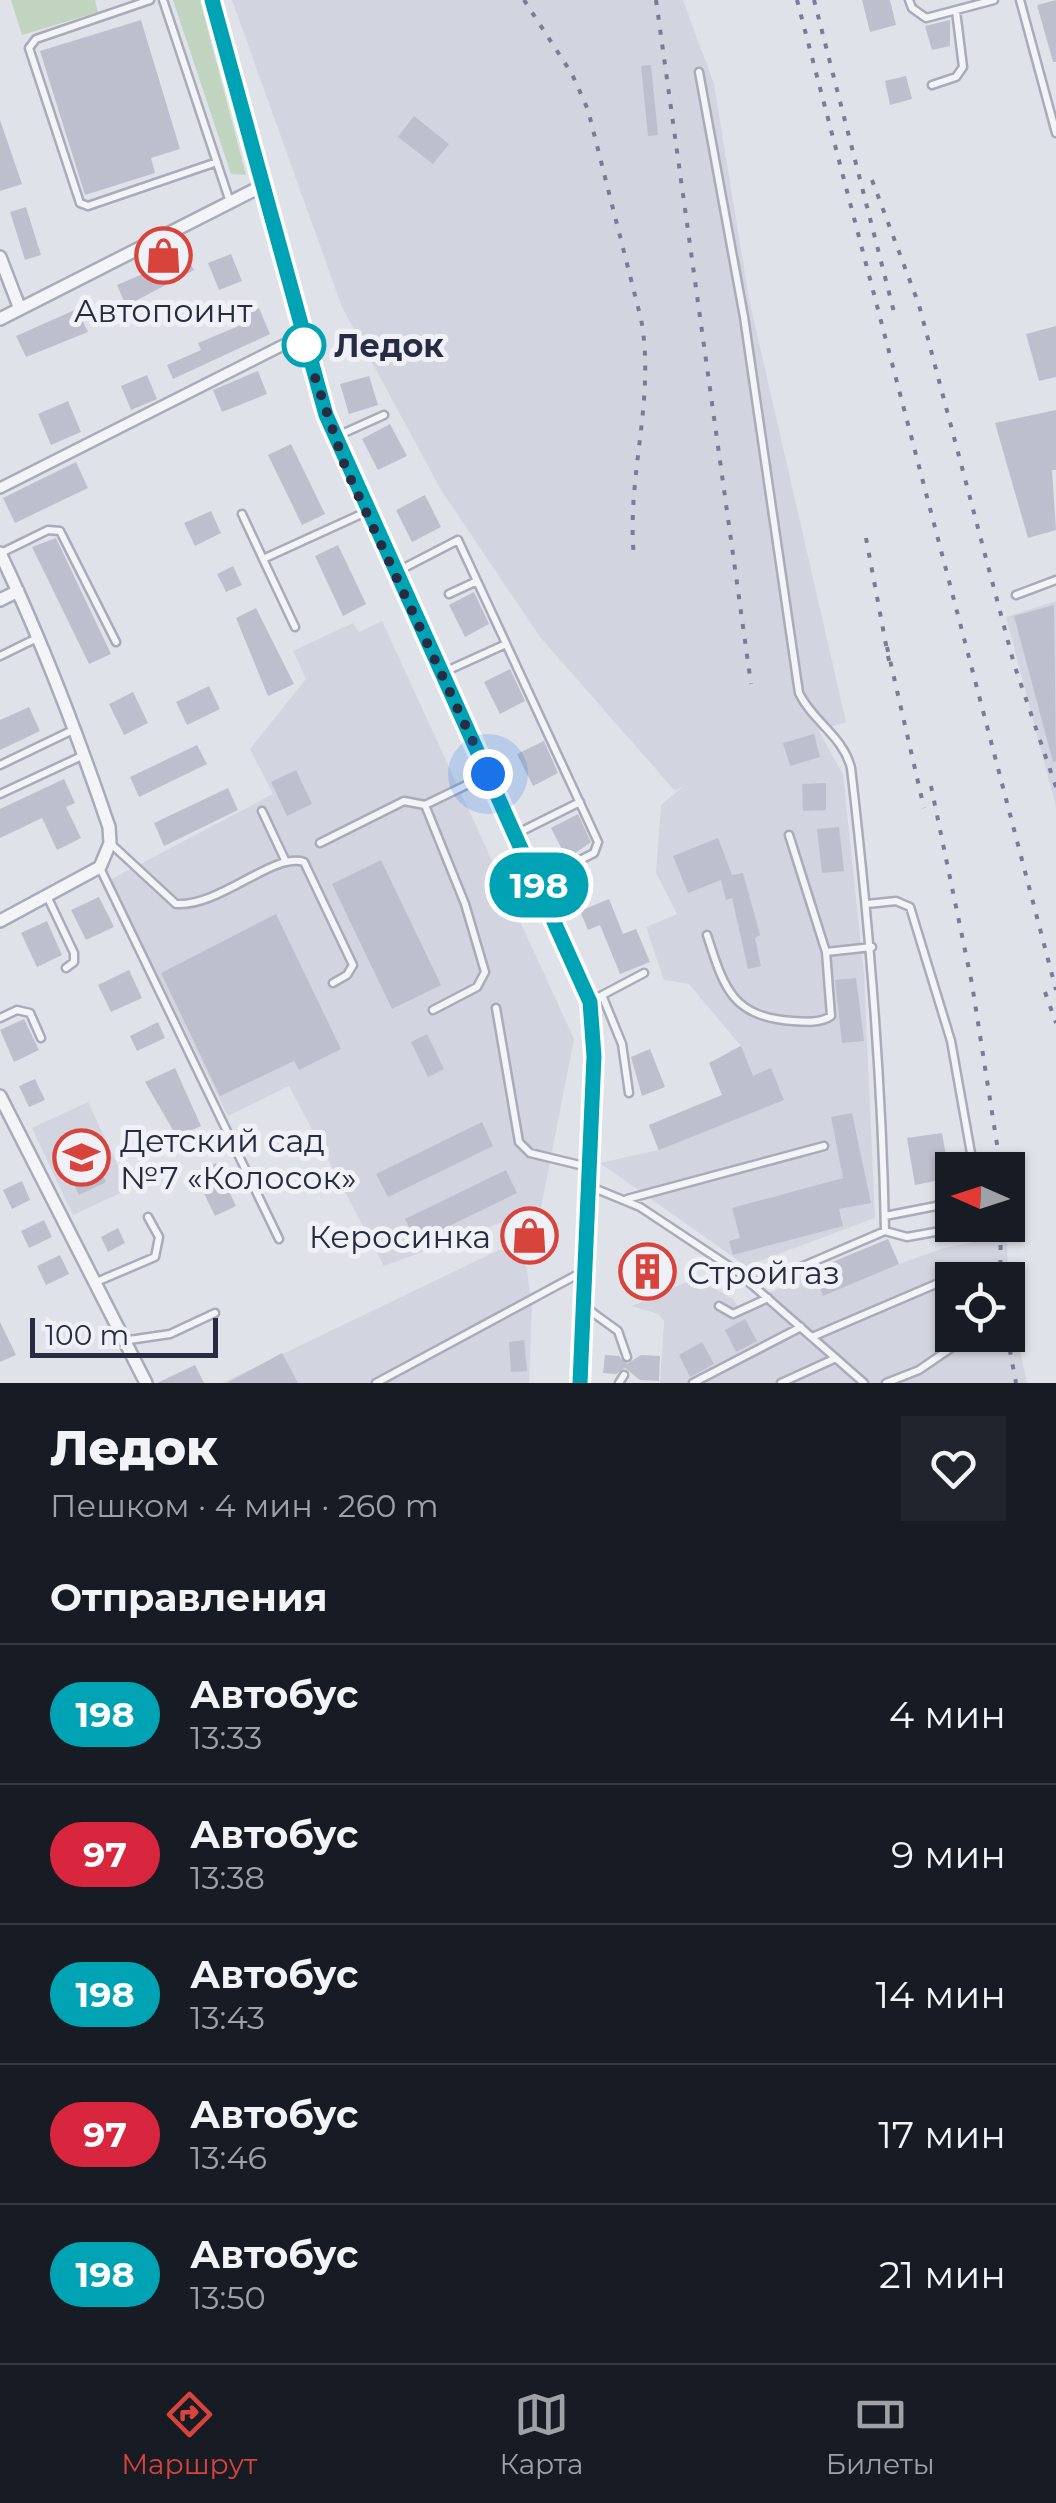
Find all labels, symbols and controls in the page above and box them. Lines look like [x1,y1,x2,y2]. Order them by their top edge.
shop icon: Автопоинт [133,226,193,286]
place label: Автопоинт [74,291,253,330]
marker: Ледок [283,324,325,366]
place label: Ледок [334,326,444,365]
your location [463,749,513,799]
line badge: 198 [482,852,596,918]
text: 198 [509,864,569,907]
place label: Детский сад №7 «Колосок» [120,1121,356,1197]
school or university icon: Детский сад №7 «Колосок» [51,1128,111,1188]
north arrow [935,1152,1025,1242]
map controls [935,1152,1025,1352]
shop icon: Керосинка [500,1206,560,1266]
place label: Керосинка [309,1217,491,1256]
building icon: Стройгаз [618,1242,678,1302]
place label: Стройгаз [687,1253,840,1292]
button: locate [935,1262,1025,1352]
scale bar [30,1313,218,1358]
text: 100 m [45,1318,129,1352]
button: heart [901,1416,1006,1521]
text: Ледок [50,1419,218,1477]
text: Пешком · 4 мин · 260 m [50,1486,439,1525]
text: Отправления [50,1574,328,1621]
text: Автобус [190,1671,359,1718]
text: 4 мин [889,1691,1006,1738]
text: 198 [75,1693,135,1736]
text: 13:33 [190,1718,262,1757]
text: Автобус [190,1811,359,1858]
text: 9 мин [891,1831,1006,1878]
text: 97 [83,1833,127,1876]
text: 13:38 [190,1858,265,1897]
text: Автобус [190,1951,359,1998]
text: 14 мин [875,1971,1006,2018]
text: 198 [75,1973,135,2016]
text: 13:43 [190,1998,265,2037]
text: Автобус [190,2091,359,2138]
text: 17 мин [878,2111,1006,2158]
text: 97 [83,2113,127,2156]
text: 13:46 [190,2138,267,2177]
text: Автобус [190,2231,359,2278]
text: 21 мин [879,2251,1006,2298]
text: 198 [75,2253,135,2296]
text: 13:50 [190,2278,266,2317]
tab: Маршрут [121,2387,257,2481]
tab: Карта [500,2387,583,2481]
tab: Билеты [826,2387,935,2481]

